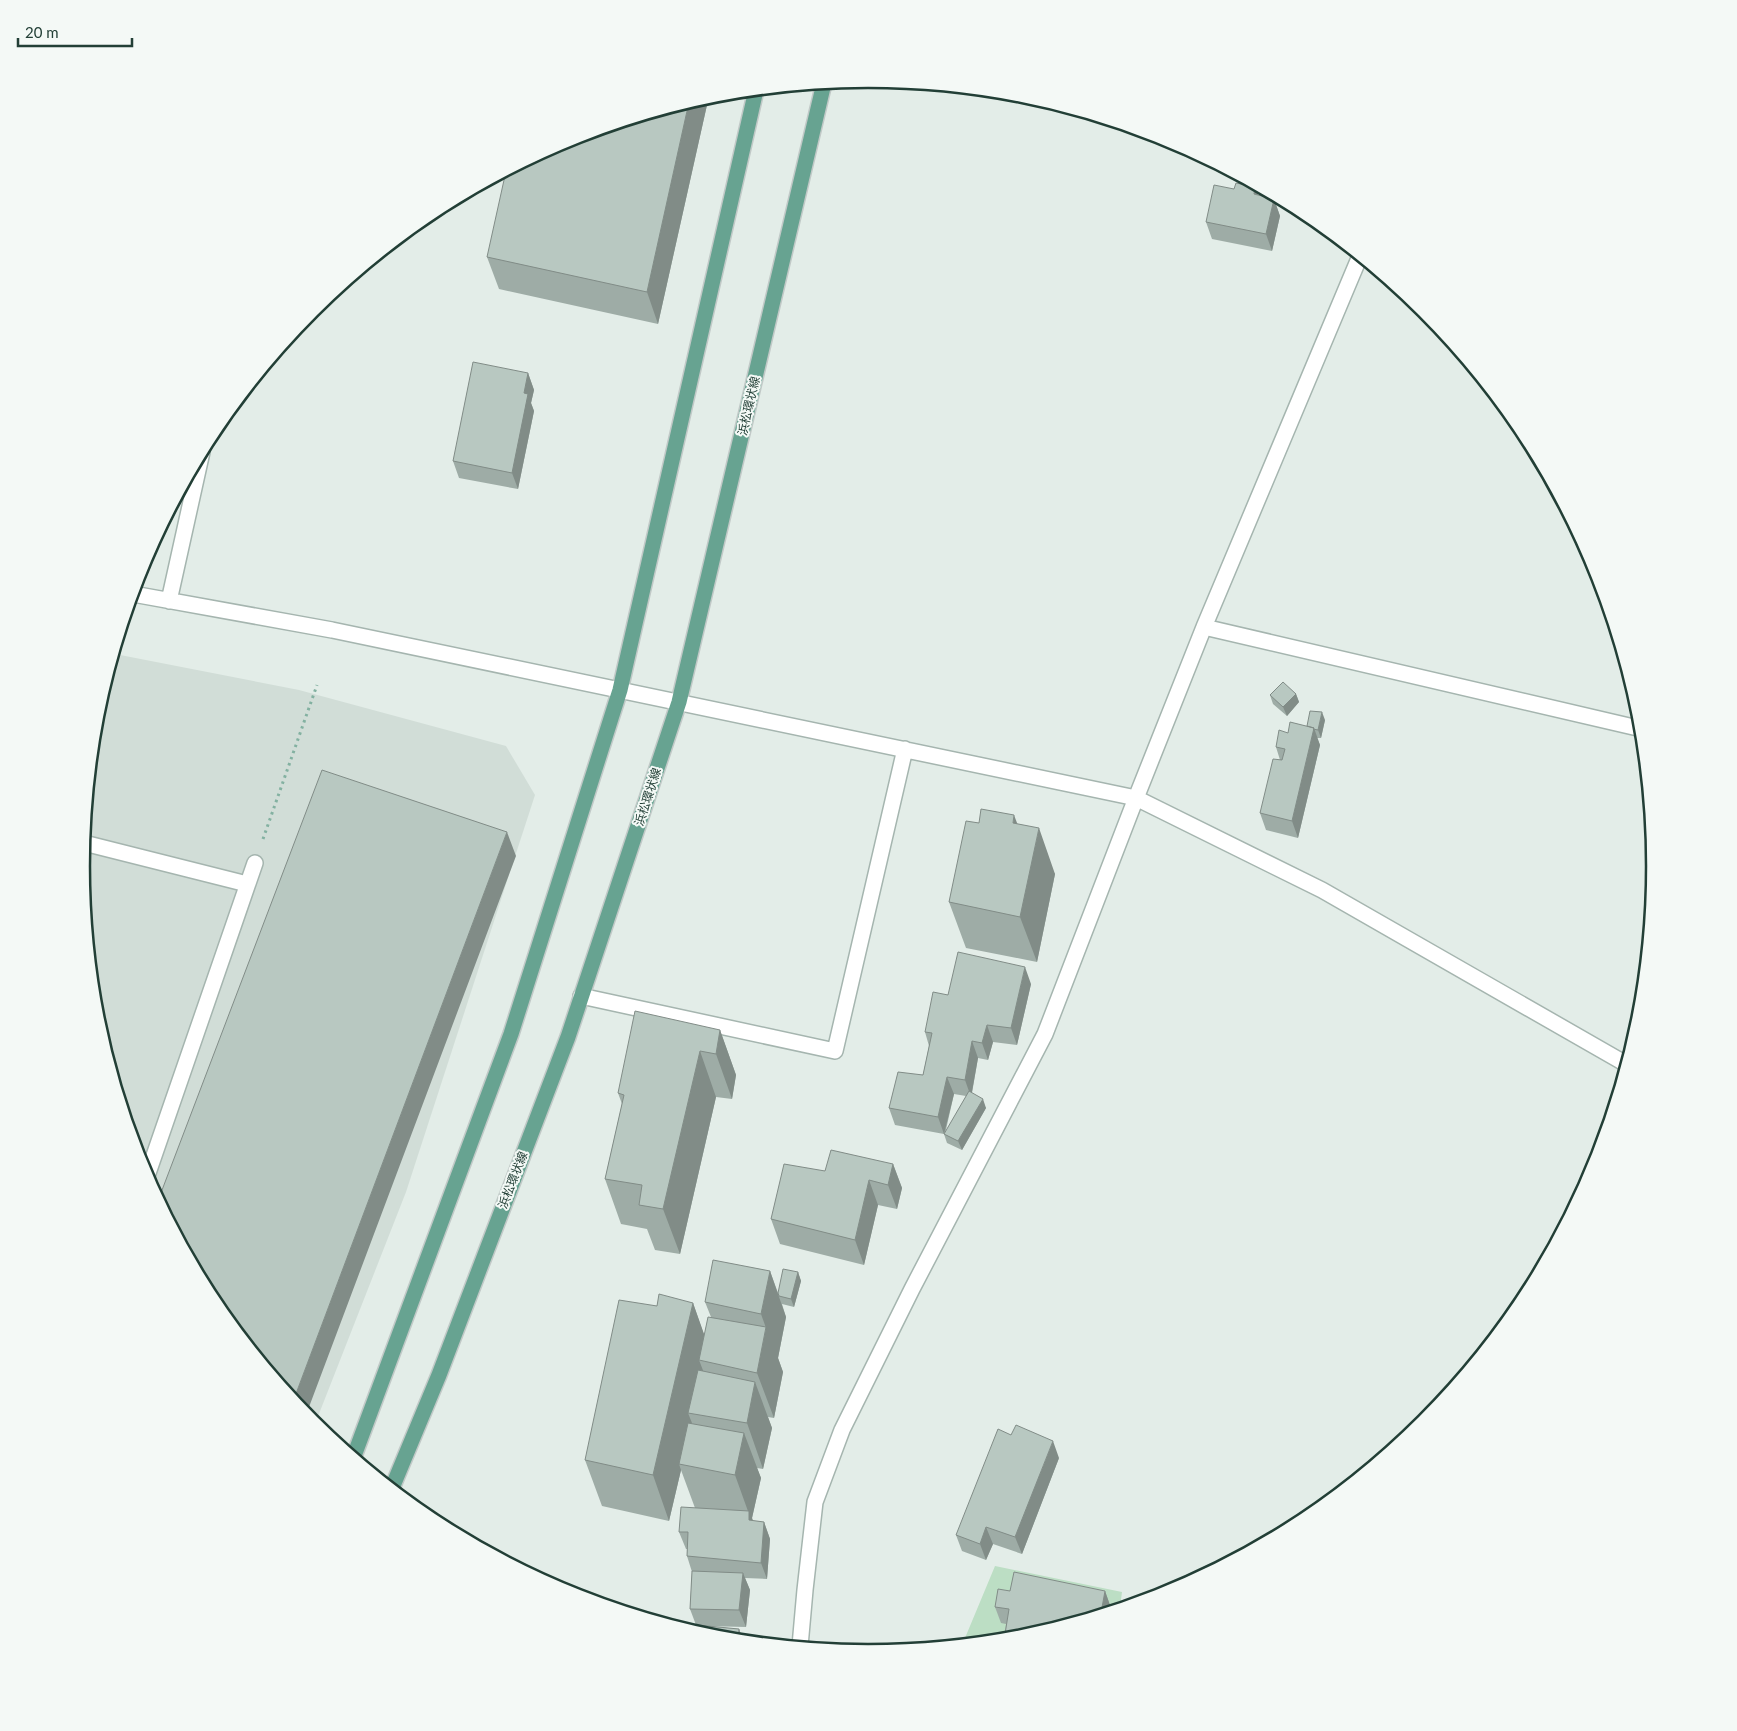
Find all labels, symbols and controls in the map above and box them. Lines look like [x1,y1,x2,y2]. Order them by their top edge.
scale bar [18,15,131,47]
text: 20 m [25,23,59,41]
street label: 浜松環状線 [734,375,763,437]
street label: 浜松環状線 [631,766,664,828]
street label: 浜松環状線 [495,1149,530,1211]

